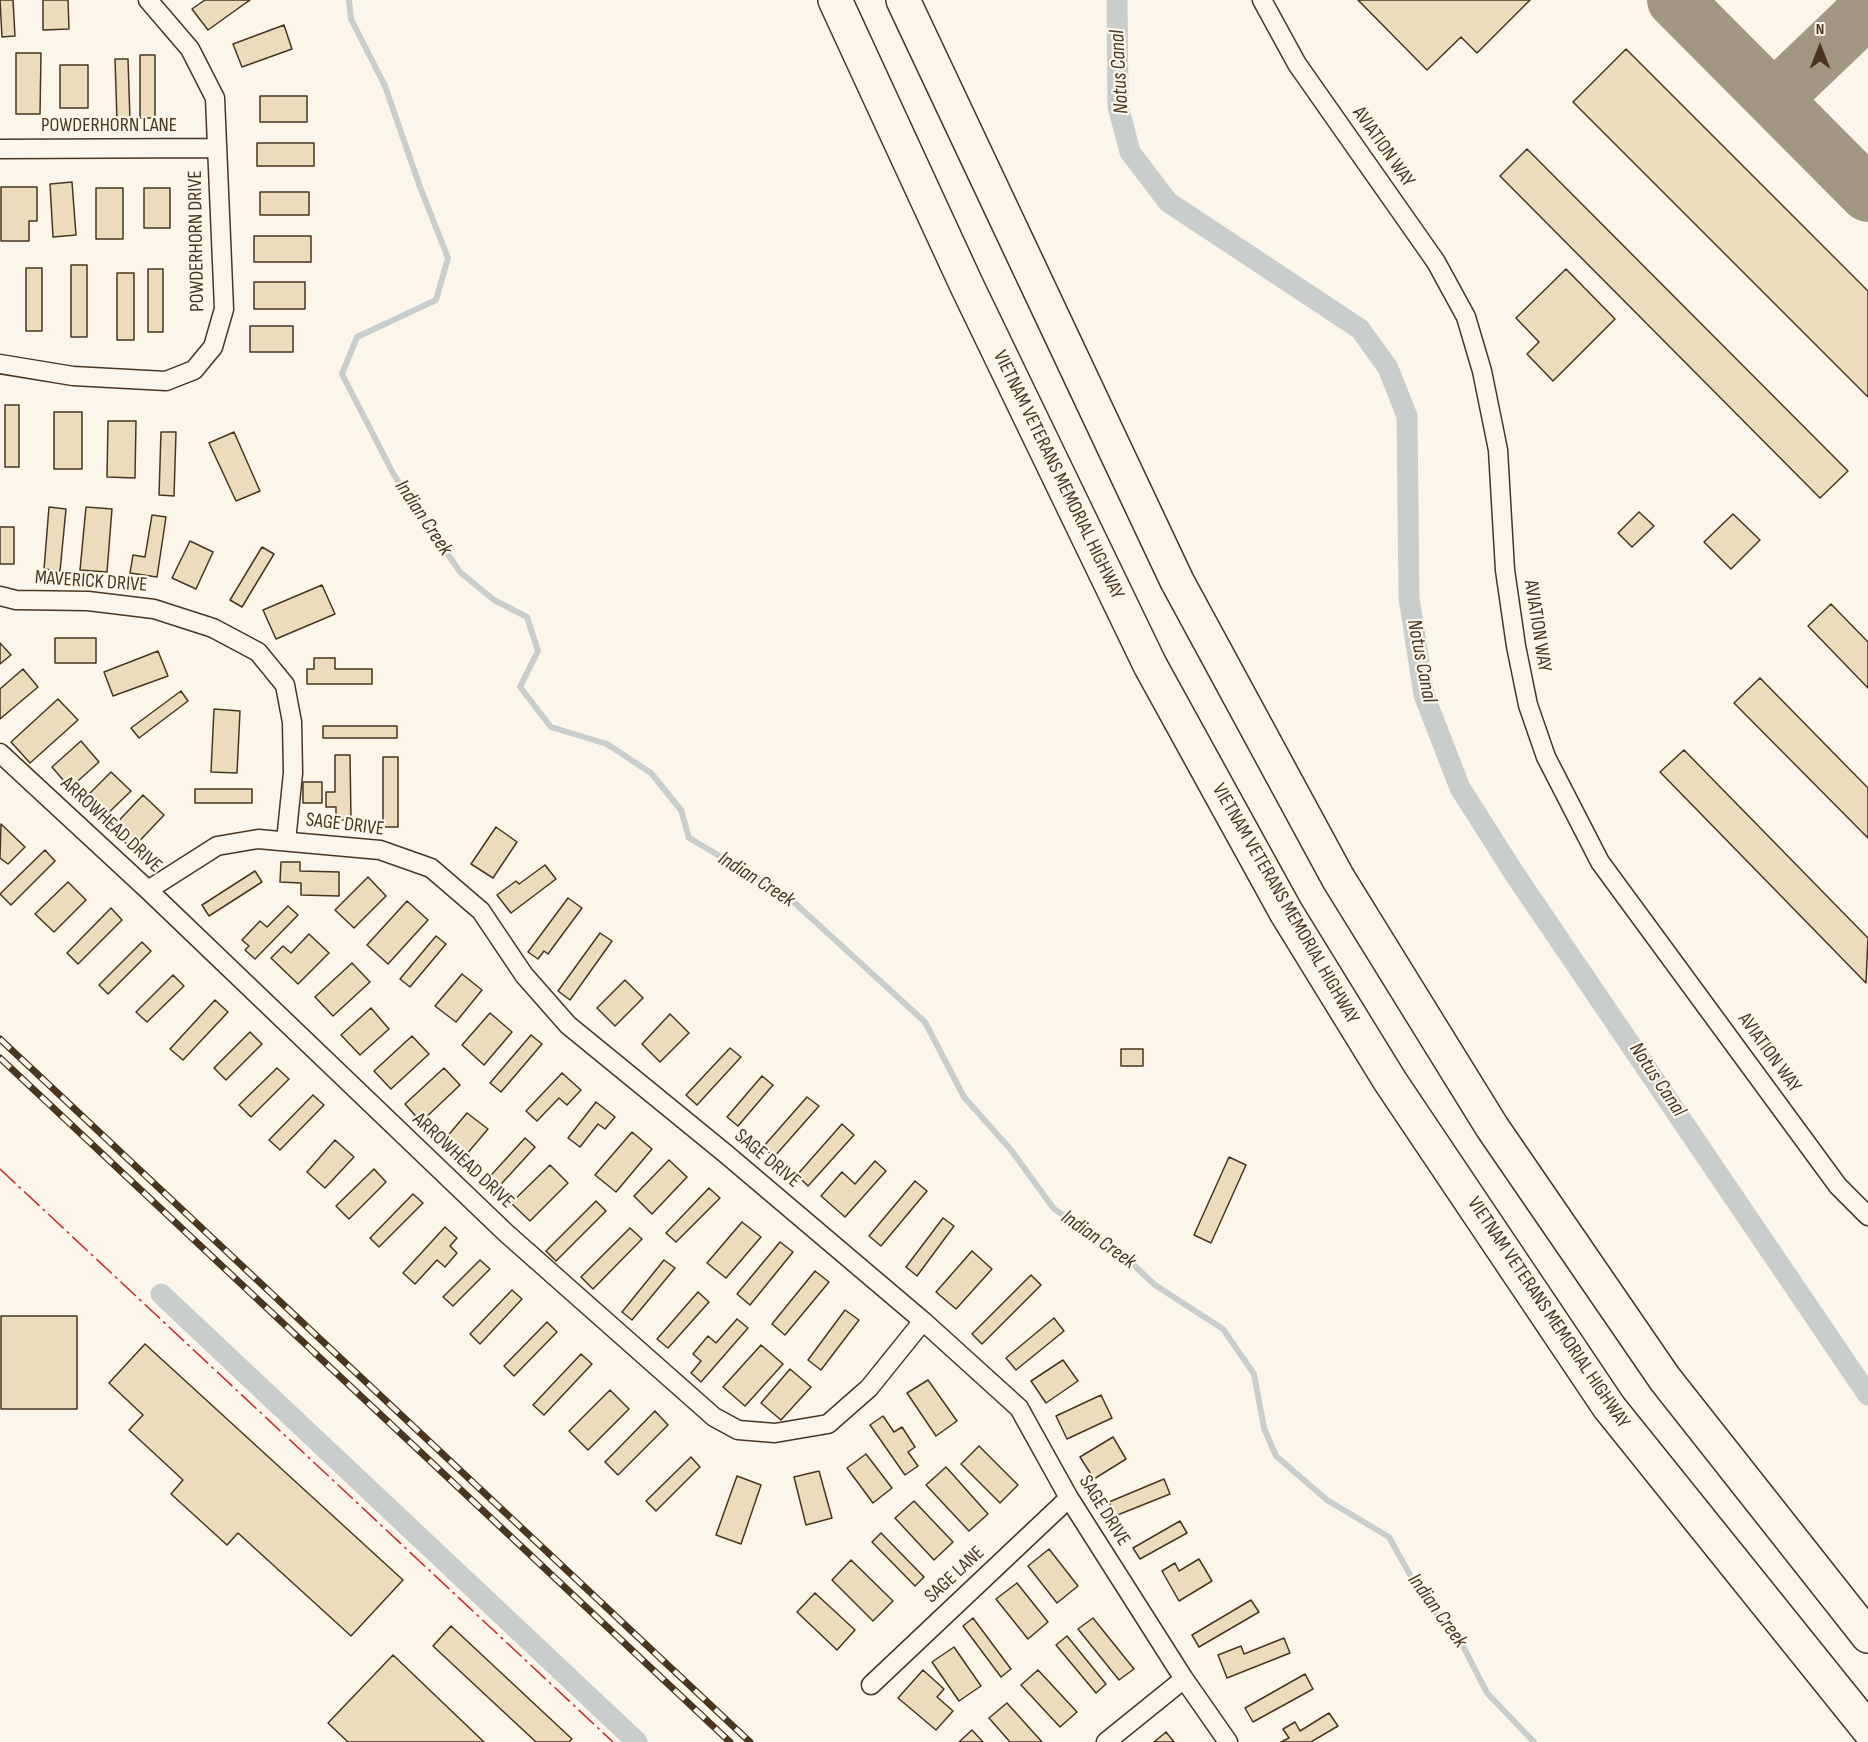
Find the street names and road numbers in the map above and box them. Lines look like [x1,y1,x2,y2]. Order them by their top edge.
street label: AVIATION WAY [1347,102,1419,192]
street label: POWDERHORN LANE [41,114,177,138]
street label: POWDERHORN DRIVE [184,170,210,312]
street label: VIETNAM VETERANS MEMORIAL HIGHWAY [987,347,1129,603]
street label: MAVERICK DRIVE [34,566,148,598]
street label: AVIATION WAY [1518,578,1556,674]
street label: ARROWHEAD DRIVE [55,772,167,878]
street label: VIETNAM VETERANS MEMORIAL HIGHWAY [1206,780,1364,1028]
street label: SAGE DRIVE [304,808,386,842]
street label: AVIATION WAY [1732,1008,1806,1098]
street label: ARROWHEAD DRIVE [407,1108,519,1214]
street label: SAGE DRIVE [729,1124,805,1194]
street label: VIETNAM VETERANS MEMORIAL HIGHWAY [1462,1193,1634,1433]
street label: SAGE DRIVE [1073,1471,1135,1551]
street label: SAGE LANE [920,1541,990,1609]

